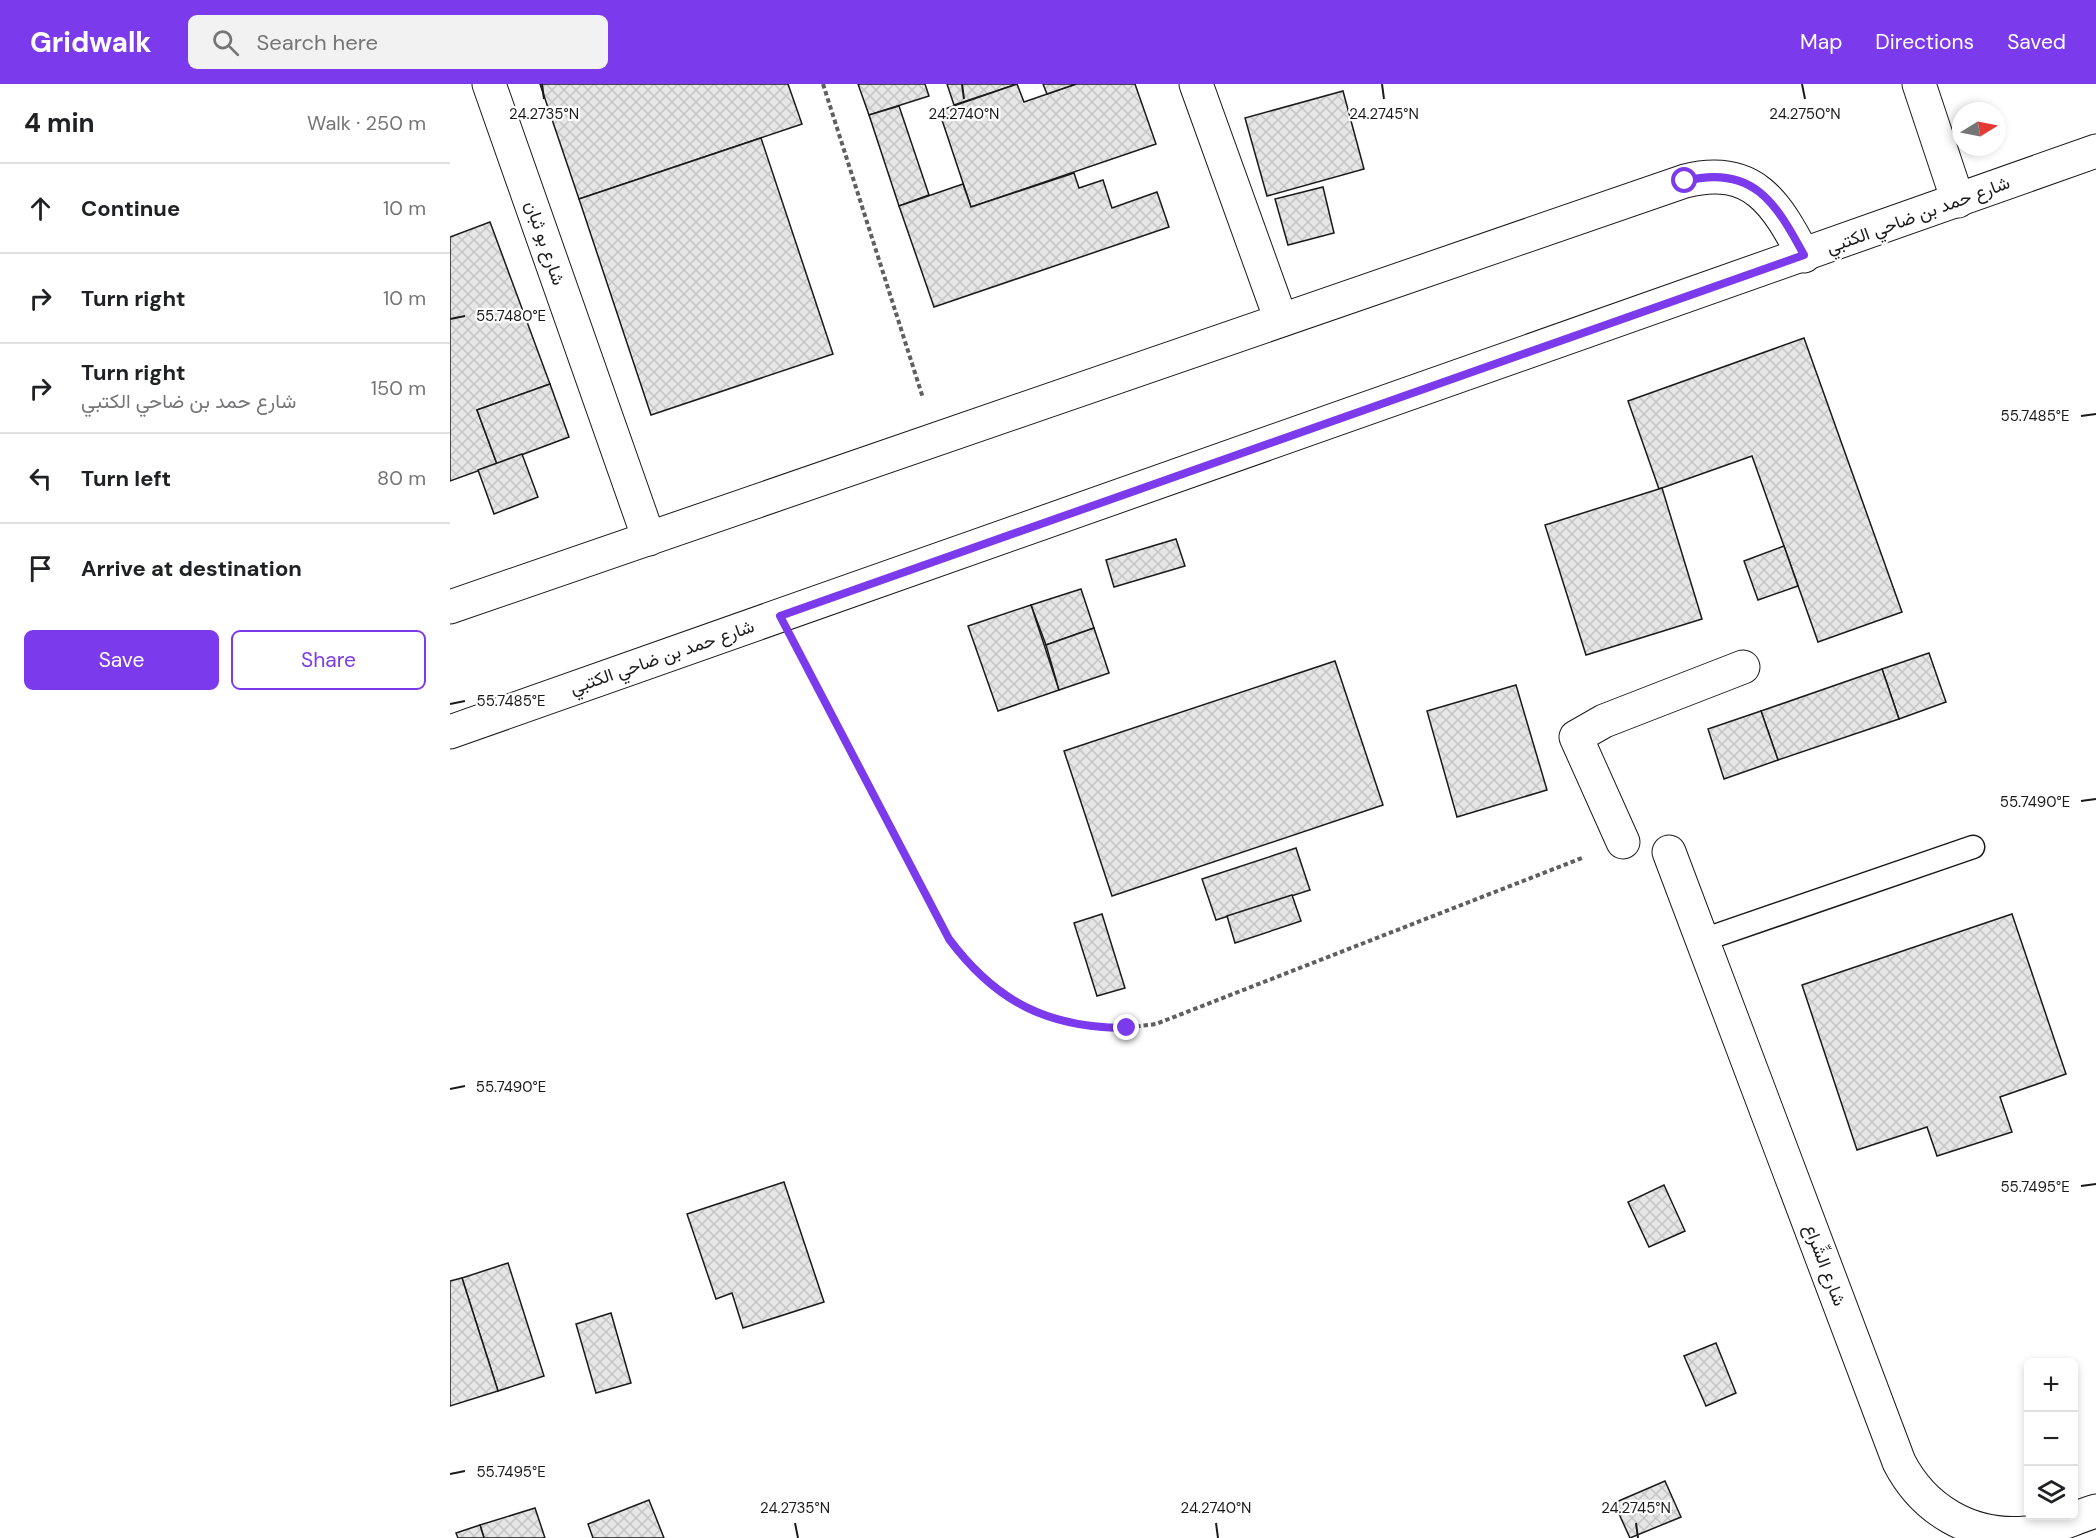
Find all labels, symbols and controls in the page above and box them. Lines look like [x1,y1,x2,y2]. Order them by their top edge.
search box [188,15,608,69]
text: Gridwalk [30,24,152,61]
icon: search [209,26,242,59]
text: Search here [257,28,378,57]
text: Map [1800,28,1842,56]
text: Directions [1875,28,1974,56]
text: Saved [2007,28,2066,56]
north arrow [1952,102,2006,156]
text: 24.2735°N [509,104,579,124]
text: 24.2740°N [929,104,999,124]
text: 24.2745°N [1349,104,1419,124]
text: 24.2750°N [1769,104,1841,124]
text: 4 min [24,106,95,140]
text: Walk · 250 m [307,110,426,136]
route start [1671,167,1697,193]
street label: شارع حمد بن ضاحي الكتبي [1823,171,2014,262]
icon: ahead [24,192,57,225]
text: Continue [81,194,180,223]
text: 10 m [383,195,426,221]
street label: شارع بو ثبان [519,198,571,288]
icon: right [24,282,57,315]
text: Turn right [81,284,186,313]
text: 10 m [383,285,426,311]
text: 55.7480°E [476,306,546,326]
text: Turn right [81,358,186,387]
icon: right [24,372,57,405]
text: 150 m [371,375,426,401]
text: شارع حمد بن ضاحي الكتبي [81,388,296,414]
text: 55.7485°E [2001,406,2069,426]
icon: left [24,462,57,495]
text: Turn left [81,464,171,493]
text: 80 m [377,465,426,491]
icon: arrive [24,552,57,585]
text: Arrive at destination [81,554,302,583]
street label: شارع حمد بن ضاحي الكتبي [567,614,758,703]
button: Save [24,630,219,690]
button: Share [231,630,426,690]
text: 55.7485°E [477,691,545,711]
text: 55.7490°E [2000,792,2070,812]
route end [1113,1014,1139,1040]
text: 55.7490°E [476,1077,546,1097]
text: 55.7495°E [2000,1177,2070,1197]
street label: شارع الشِّراع [1798,1220,1853,1309]
map controls [2024,1358,2078,1520]
button: + [2024,1358,2078,1412]
button: − [2024,1412,2078,1466]
text: 55.7495°E [476,1462,546,1482]
button: layers [2024,1466,2078,1520]
text: 24.2735°N [760,1498,830,1518]
text: 24.2740°N [1181,1498,1251,1518]
text: 24.2745°N [1601,1498,1671,1518]

